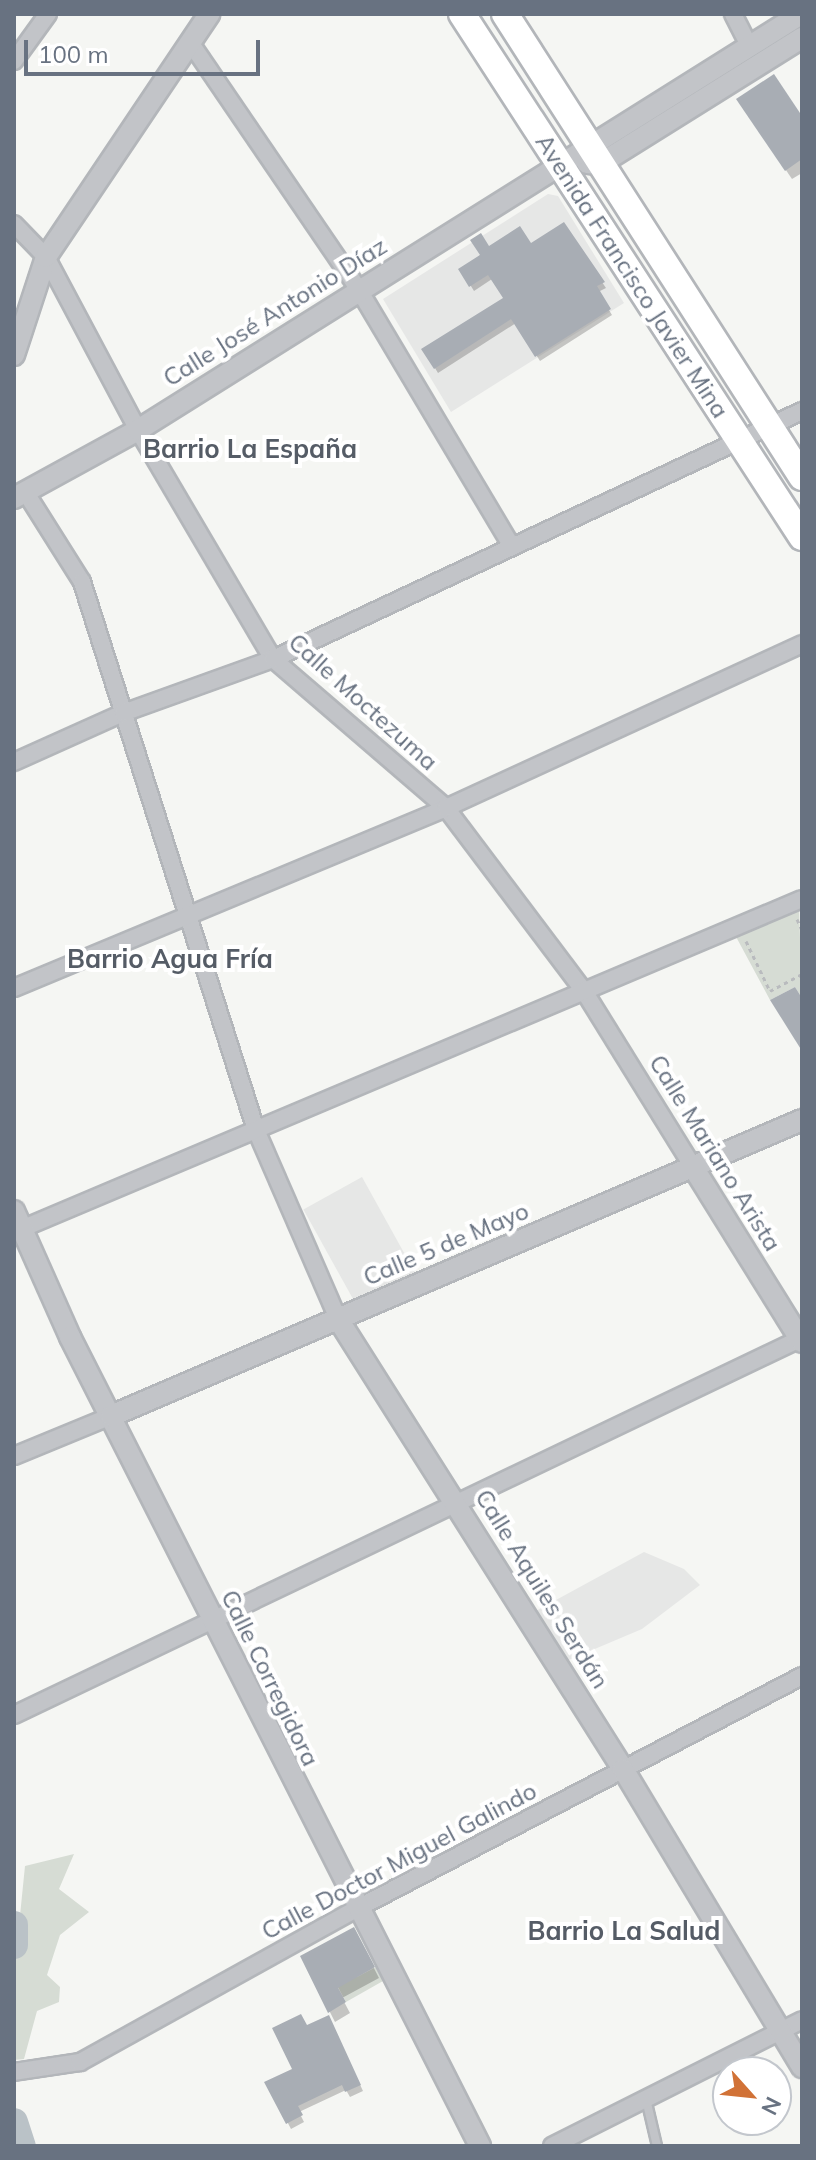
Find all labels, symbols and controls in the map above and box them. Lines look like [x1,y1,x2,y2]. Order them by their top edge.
scale bar [28,24,264,74]
text: 100 m [38,39,109,69]
street label: Avenida Francisco Javier Mina [529,129,735,423]
street label: Calle José Antonio Díaz [158,231,392,393]
district label: Barrio La España [143,433,357,465]
street label: Calle Moctezuma [283,628,443,776]
district label: Barrio Agua Fría [67,943,273,975]
street label: Calle Mariano Arista [643,1050,787,1256]
street label: Calle 5 de Mayo [359,1196,533,1292]
street label: Calle Aquiles Serdán [469,1484,615,1694]
street label: Calle Corregidora [215,1585,325,1771]
street label: Calle Doctor Miguel Galindo [257,1776,541,1946]
district label: Barrio La Salud [528,1915,720,1947]
north arrow [712,2056,792,2136]
text: N [755,2092,788,2120]

